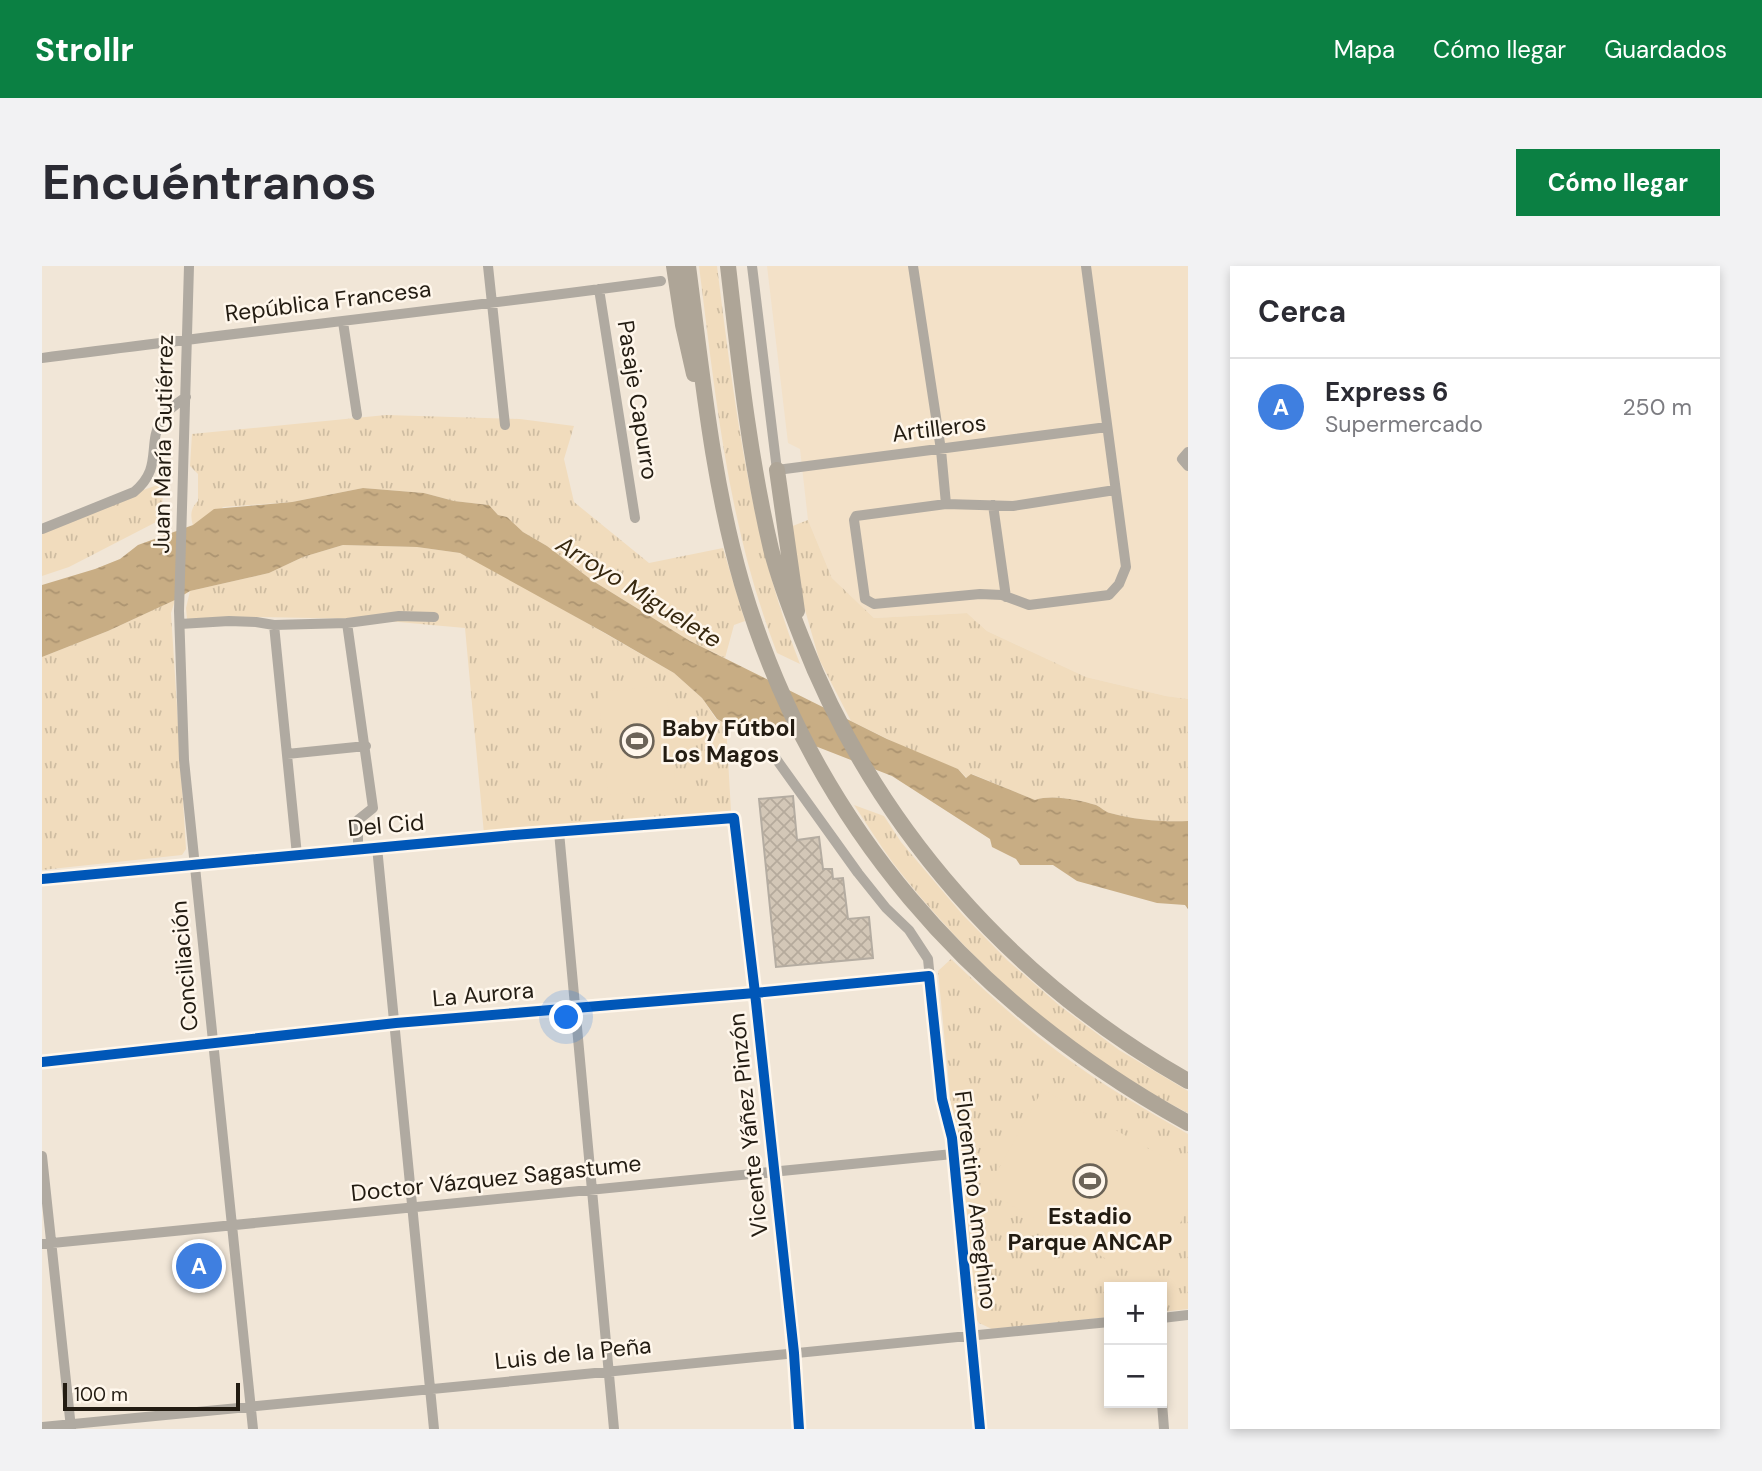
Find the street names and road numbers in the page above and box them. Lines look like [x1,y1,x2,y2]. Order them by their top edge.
street label: República Francesa [223,273,433,329]
street label: Pasaje Capurro [611,318,665,482]
street label: Juan María Gutiérrez [146,334,180,554]
street label: Artilleros [890,407,988,449]
street label: Del Cid [347,807,425,843]
street label: Conciliación [163,900,205,1032]
street label: La Aurora [431,975,535,1013]
street label: Vicente Yáñez Pinzón [721,1012,775,1238]
street label: Florentino Ameghino [948,1089,1004,1311]
street label: Doctor Vázquez Sagastume [349,1148,643,1208]
street label: Luis de la Peña [493,1330,653,1376]

